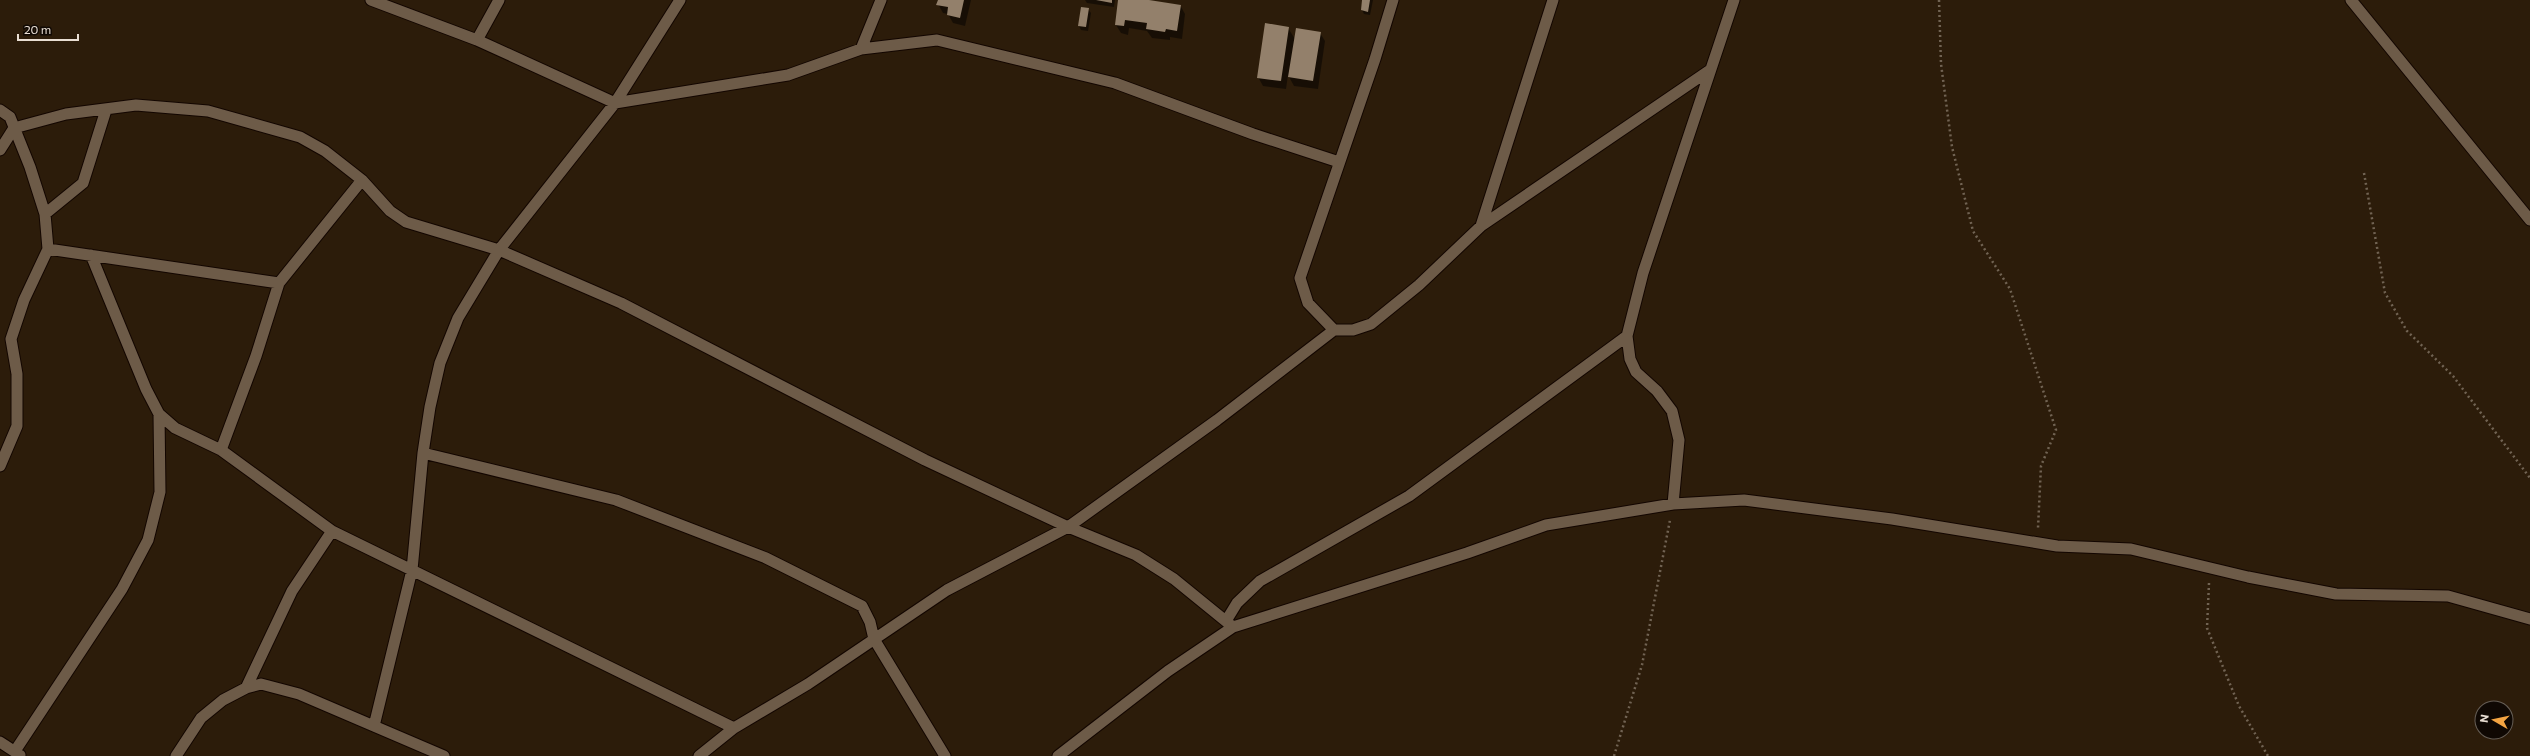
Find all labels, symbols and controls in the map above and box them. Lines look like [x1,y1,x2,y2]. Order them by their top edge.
scale bar [18,16,78,42]
text: 20 m [24,22,51,36]
north arrow [2474,700,2514,740]
text: N [2477,713,2491,723]

